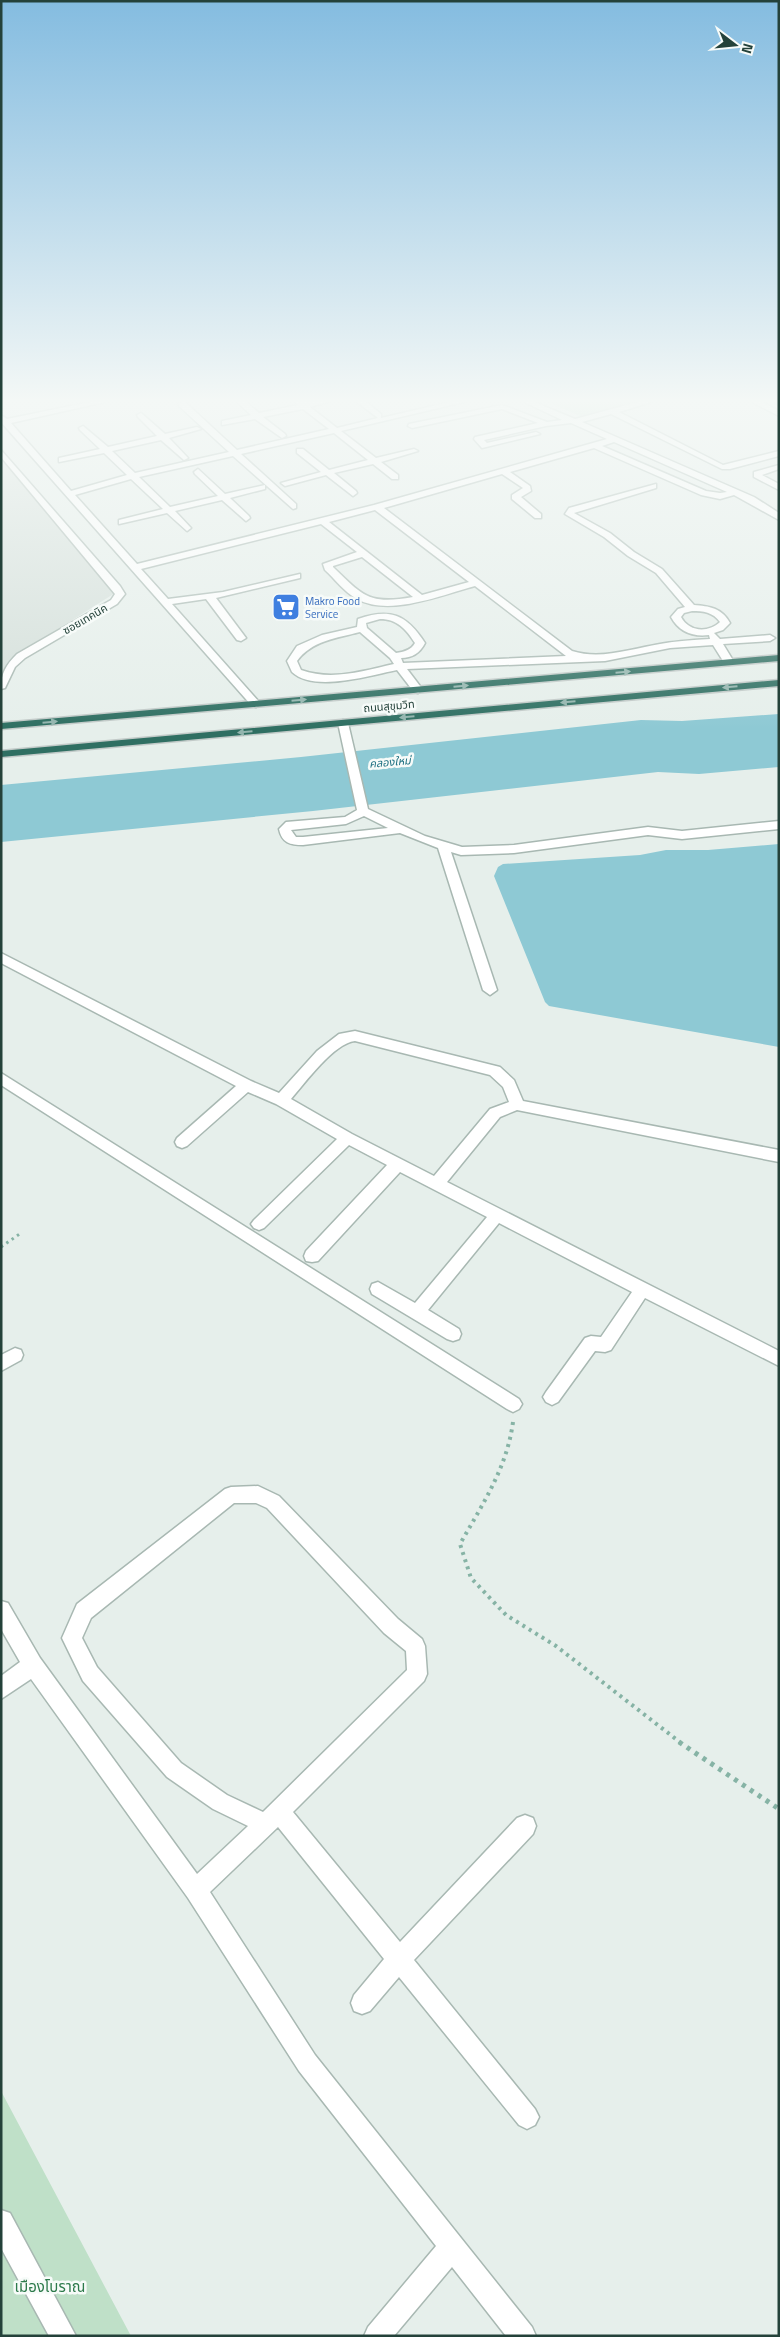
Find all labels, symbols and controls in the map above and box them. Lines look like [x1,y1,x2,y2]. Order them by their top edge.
north arrow [710,20,760,70]
text: N [737,41,759,56]
supermarket icon: Makro Food Service [271,592,301,622]
place label: Makro Food Service [305,593,360,622]
street label: ซอยเทคนิค [60,600,110,638]
one-way arrow [615,667,631,675]
one-way arrow [453,682,469,690]
one-way arrow [722,684,738,692]
one-way arrow [291,696,307,704]
street label: ถนนสุขุมวิท [363,696,415,716]
one-way arrow [560,699,576,707]
one-way arrow [398,714,414,722]
one-way arrow [42,718,58,726]
one-way arrow [236,728,252,736]
water label: คลองใหม่ [369,752,414,772]
park label: เมืองโบราณ [15,2275,85,2298]

